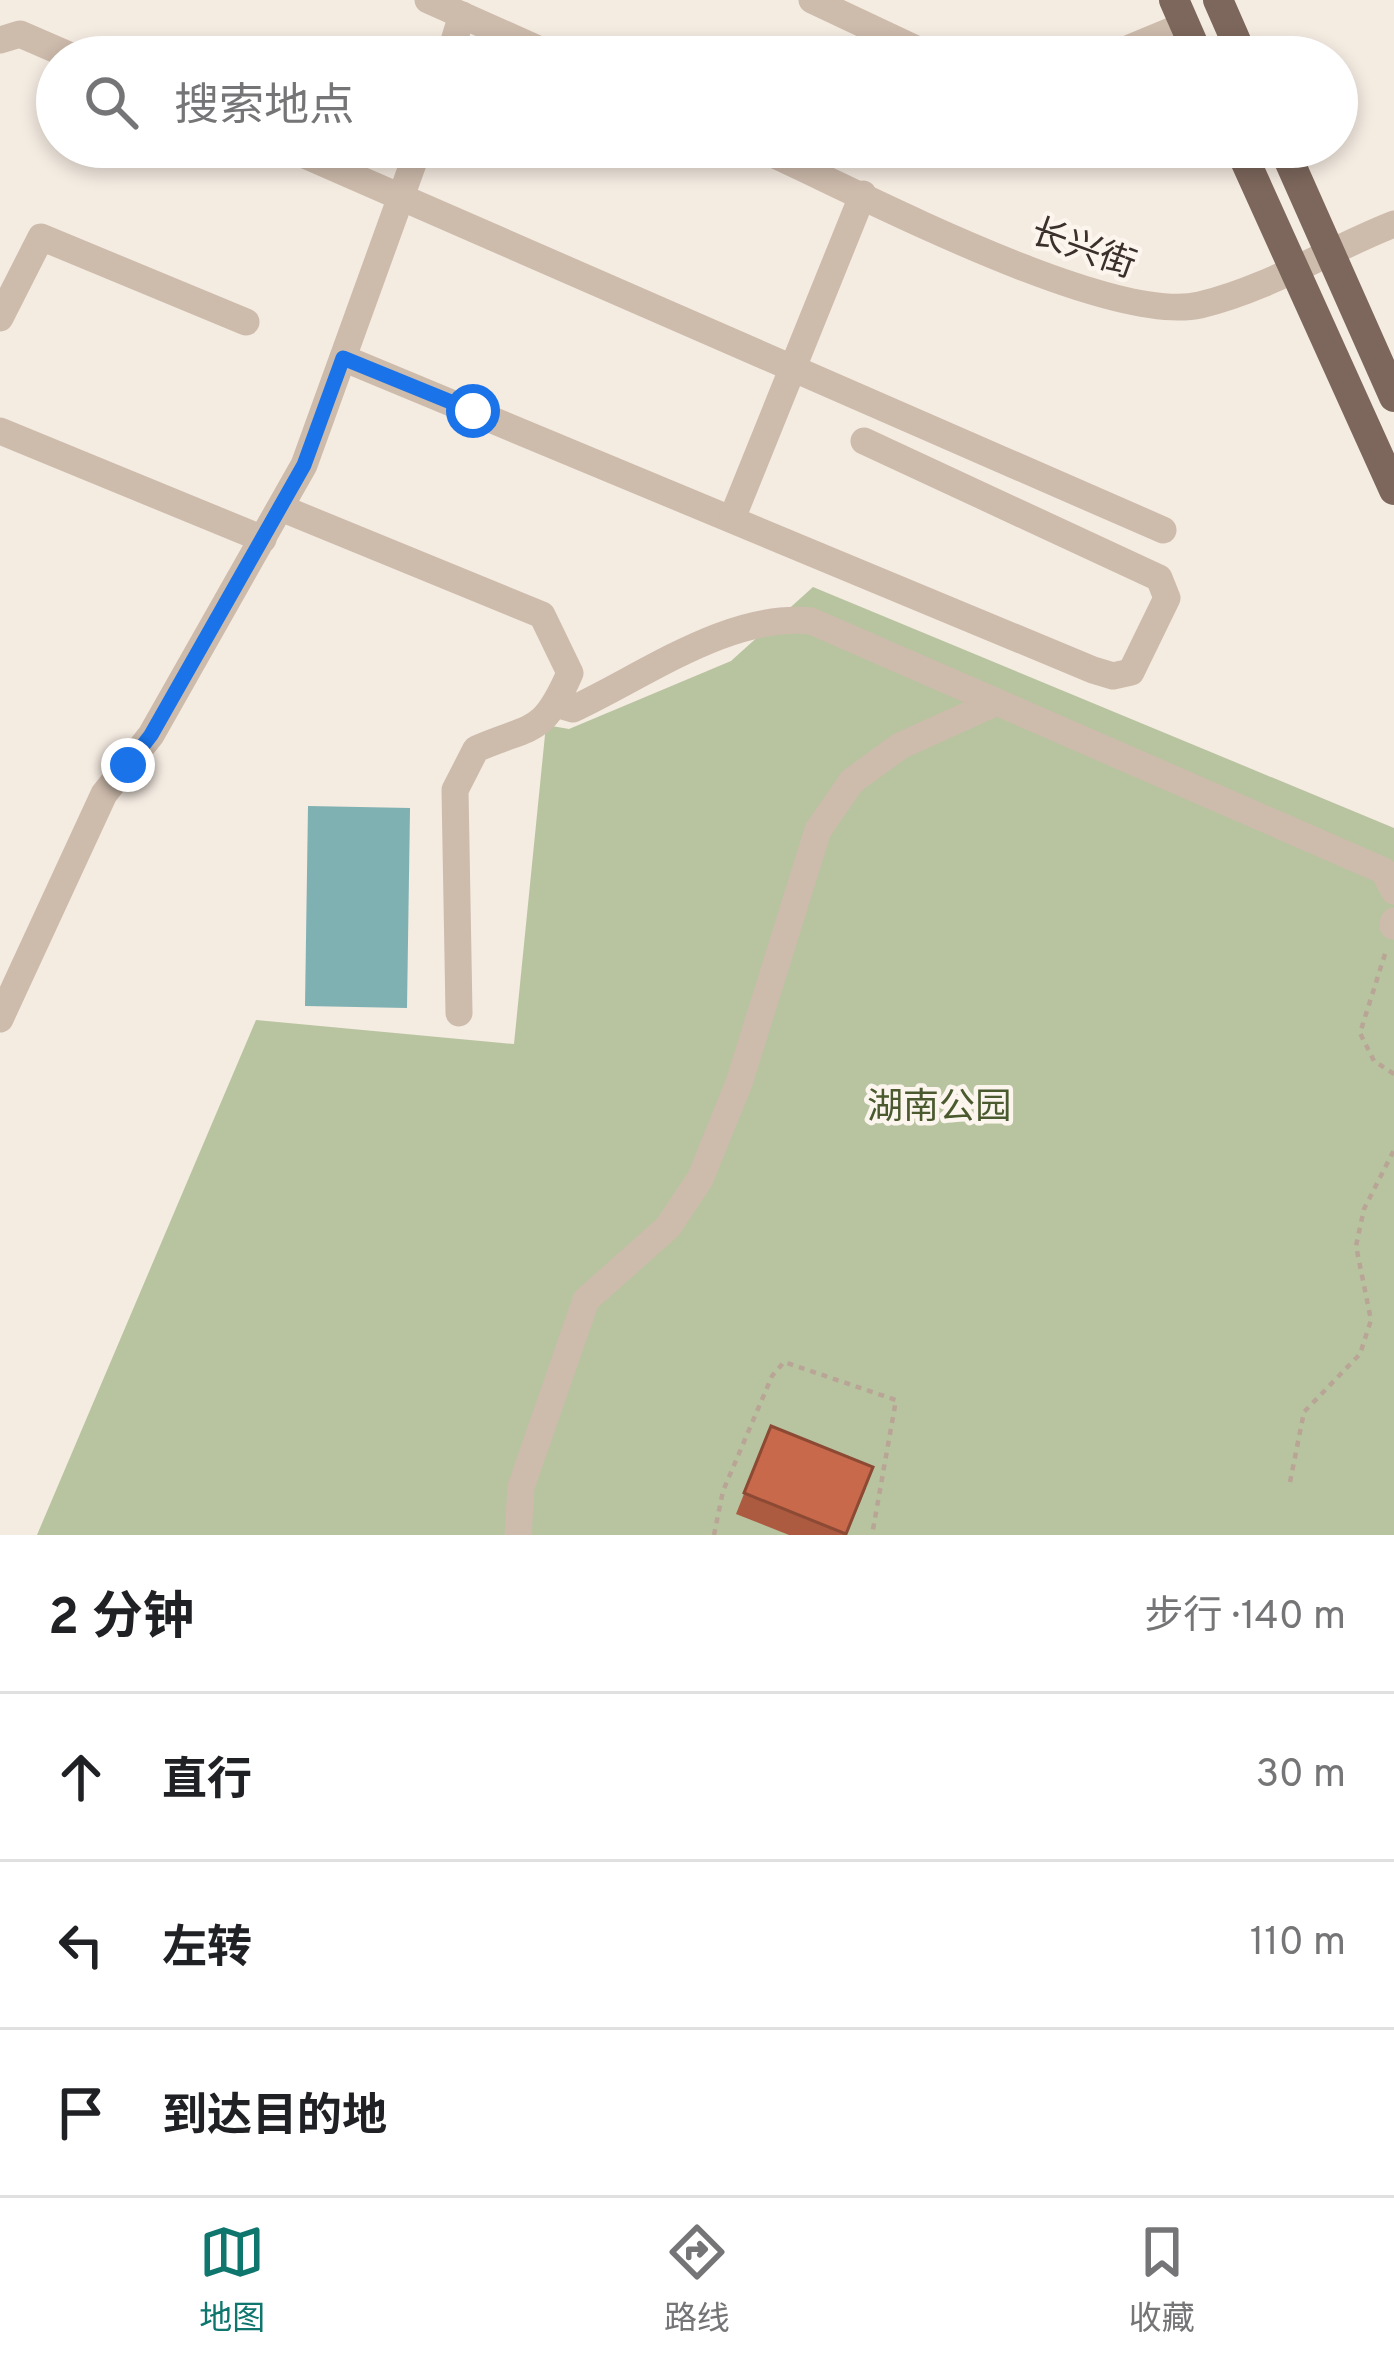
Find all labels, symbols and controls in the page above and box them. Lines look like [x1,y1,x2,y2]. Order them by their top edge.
search box [36,36,1358,168]
icon: search [78,69,144,135]
text: 搜索地点 [174,80,354,137]
street label: 长兴街 [1024,211,1141,291]
route start [446,384,500,438]
route end [101,738,155,792]
park label: 湖南公园 [867,1086,1011,1132]
text: 2 分钟 [48,1588,194,1653]
text: 步行 · 140 m [1144,1594,1346,1643]
icon: ahead [48,1744,114,1810]
text: 30 m [1256,1752,1346,1801]
text: 直行 [162,1754,252,1811]
icon: left [48,1912,114,1978]
text: 110 m [1250,1920,1346,1969]
text: 左转 [162,1922,252,1979]
icon: arrive [48,2080,114,2146]
text: 到达目的地 [162,2090,387,2147]
tab: 地图 [199,2219,265,2342]
tab: 路线 [664,2219,730,2342]
tab: 收藏 [1129,2219,1195,2342]

